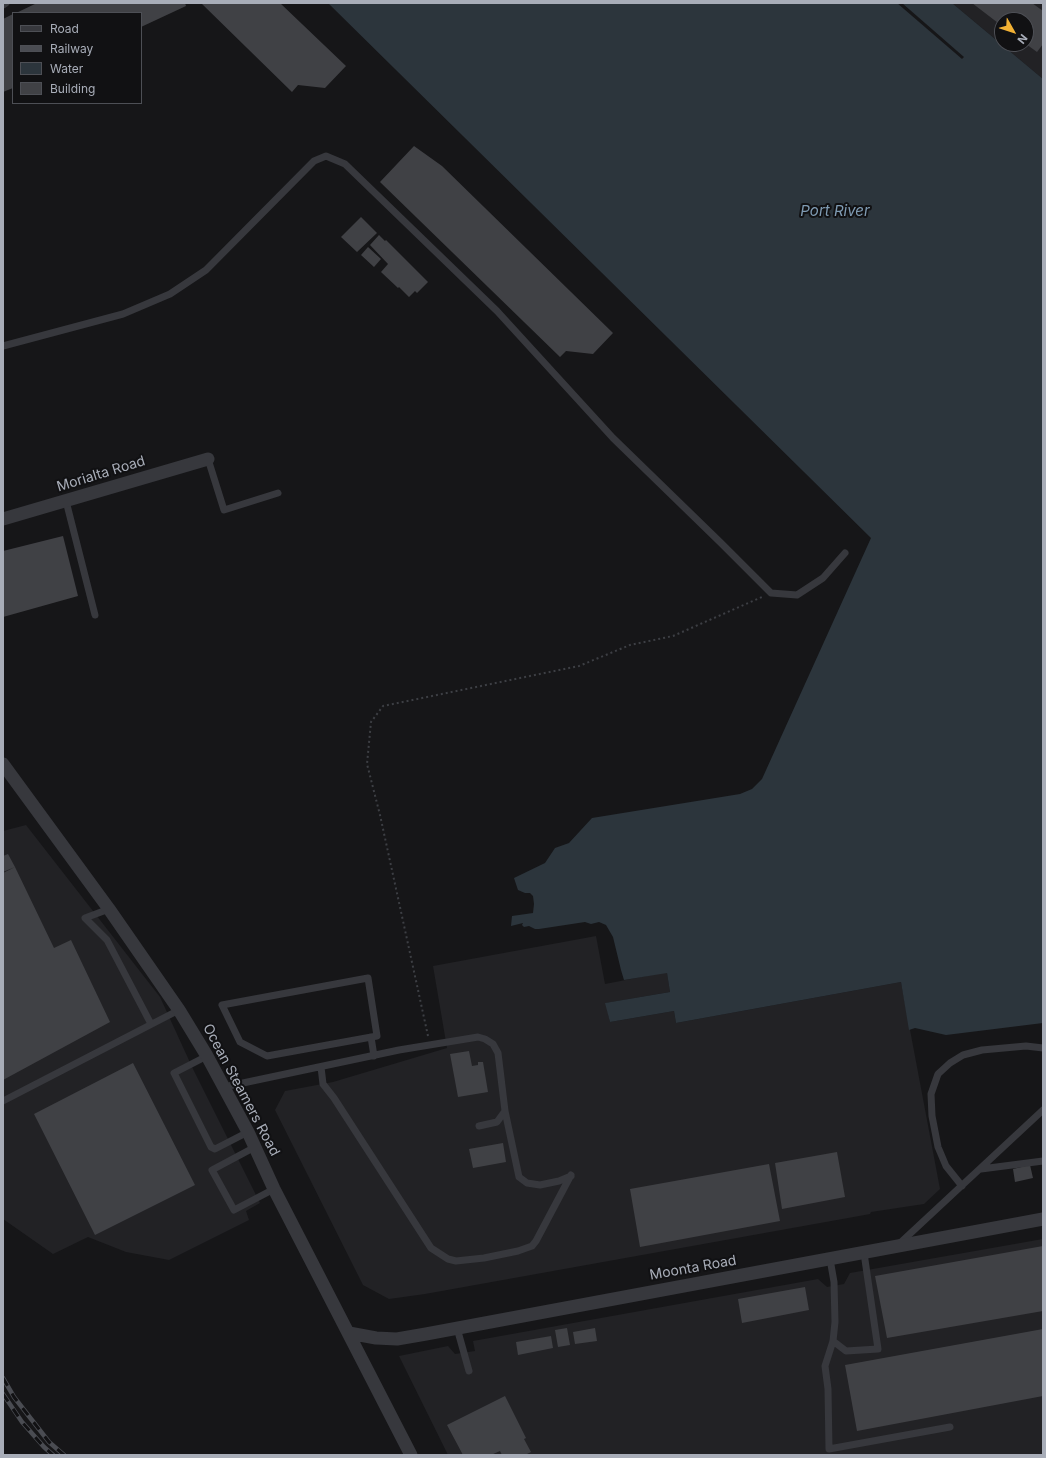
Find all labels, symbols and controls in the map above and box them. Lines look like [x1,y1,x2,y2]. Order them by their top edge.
legend [12,12,142,104]
north arrow [994,12,1034,52]
text: Road [50,21,79,36]
text: N [1014,31,1031,47]
text: Railway [50,41,93,56]
text: Water [50,61,83,76]
text: Building [50,81,95,96]
water label: Port River [800,202,870,220]
street label: Morialta Road [55,453,147,495]
street label: Ocean Steamers Road [199,1021,283,1159]
street label: Moonta Road [648,1252,738,1284]

